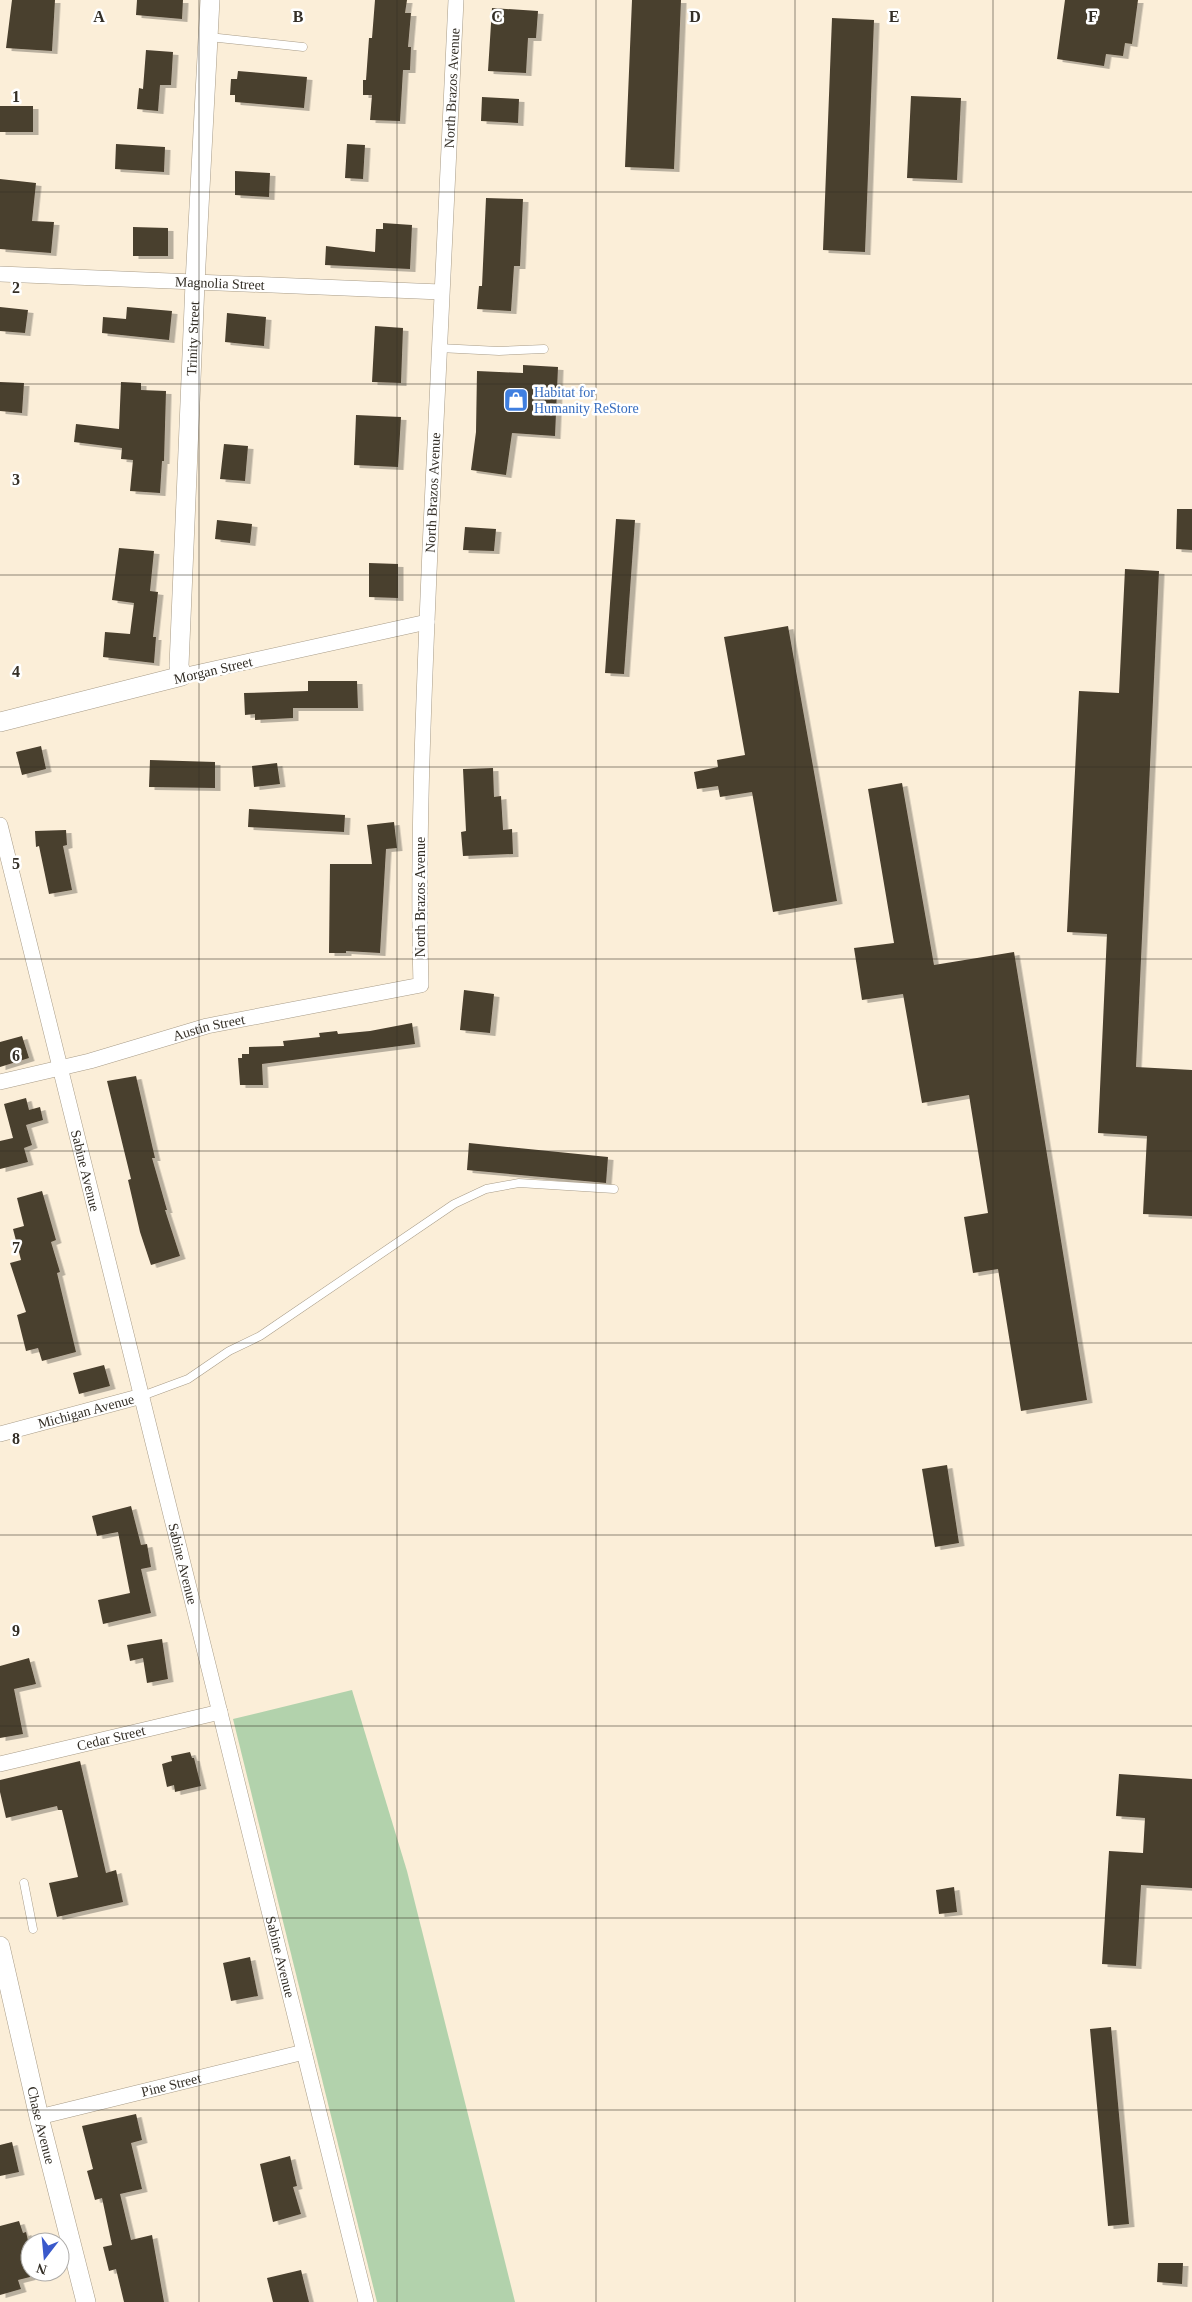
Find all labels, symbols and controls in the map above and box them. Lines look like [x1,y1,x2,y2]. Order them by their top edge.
text: A [93,8,105,25]
text: B [293,8,304,25]
text: C [491,8,503,25]
text: D [689,8,701,25]
text: E [889,8,899,25]
text: F [1088,8,1098,25]
street label: North Brazos Avenue [442,28,463,149]
text: 1 [12,88,20,105]
street label: Magnolia Street [175,274,265,293]
text: 2 [12,279,20,296]
street label: Trinity Street [184,301,202,376]
place label: Habitat for Humanity ReStore [534,385,639,416]
shop icon: Habitat for Humanity ReStore [503,387,529,413]
street label: North Brazos Avenue [423,432,443,553]
text: 3 [12,471,20,488]
street label: Morgan Street [172,654,254,687]
text: 4 [12,663,20,680]
street label: North Brazos Avenue [413,837,428,957]
text: 5 [12,855,20,872]
street label: Austin Street [171,1012,246,1044]
text: 6 [12,1047,20,1064]
street label: Sabine Avenue [68,1128,102,1213]
text: 7 [12,1239,20,1256]
street label: Michigan Avenue [36,1391,136,1432]
text: 8 [12,1430,20,1447]
street label: Sabine Avenue [165,1522,200,1606]
text: 9 [12,1622,20,1639]
street label: Cedar Street [75,1723,147,1754]
street label: Sabine Avenue [263,1915,297,1999]
street label: Pine Street [140,2071,203,2100]
street label: Chase Avenue [24,2085,58,2166]
north arrow [20,2232,70,2282]
text: N [35,2260,48,2278]

